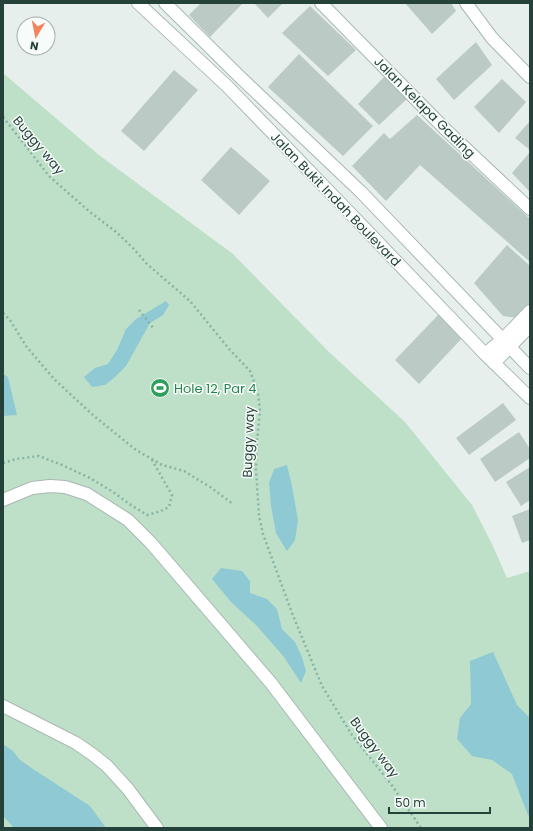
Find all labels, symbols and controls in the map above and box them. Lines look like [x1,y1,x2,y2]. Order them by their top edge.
north arrow [16,16,56,56]
text: N [29,37,40,54]
street label: Jalan Kelapa Gading [370,52,480,162]
street label: Buggy way [8,112,69,179]
street label: Jalan Bukit Indah Boulevard [266,128,405,271]
sports icon: Hole 12, Par 4 [149,377,171,399]
place label: Hole 12, Par 4 [174,379,257,398]
street label: Buggy way [238,405,259,478]
street label: Buggy way [346,713,404,782]
scale bar [389,789,490,815]
text: 50 m [395,794,426,811]

